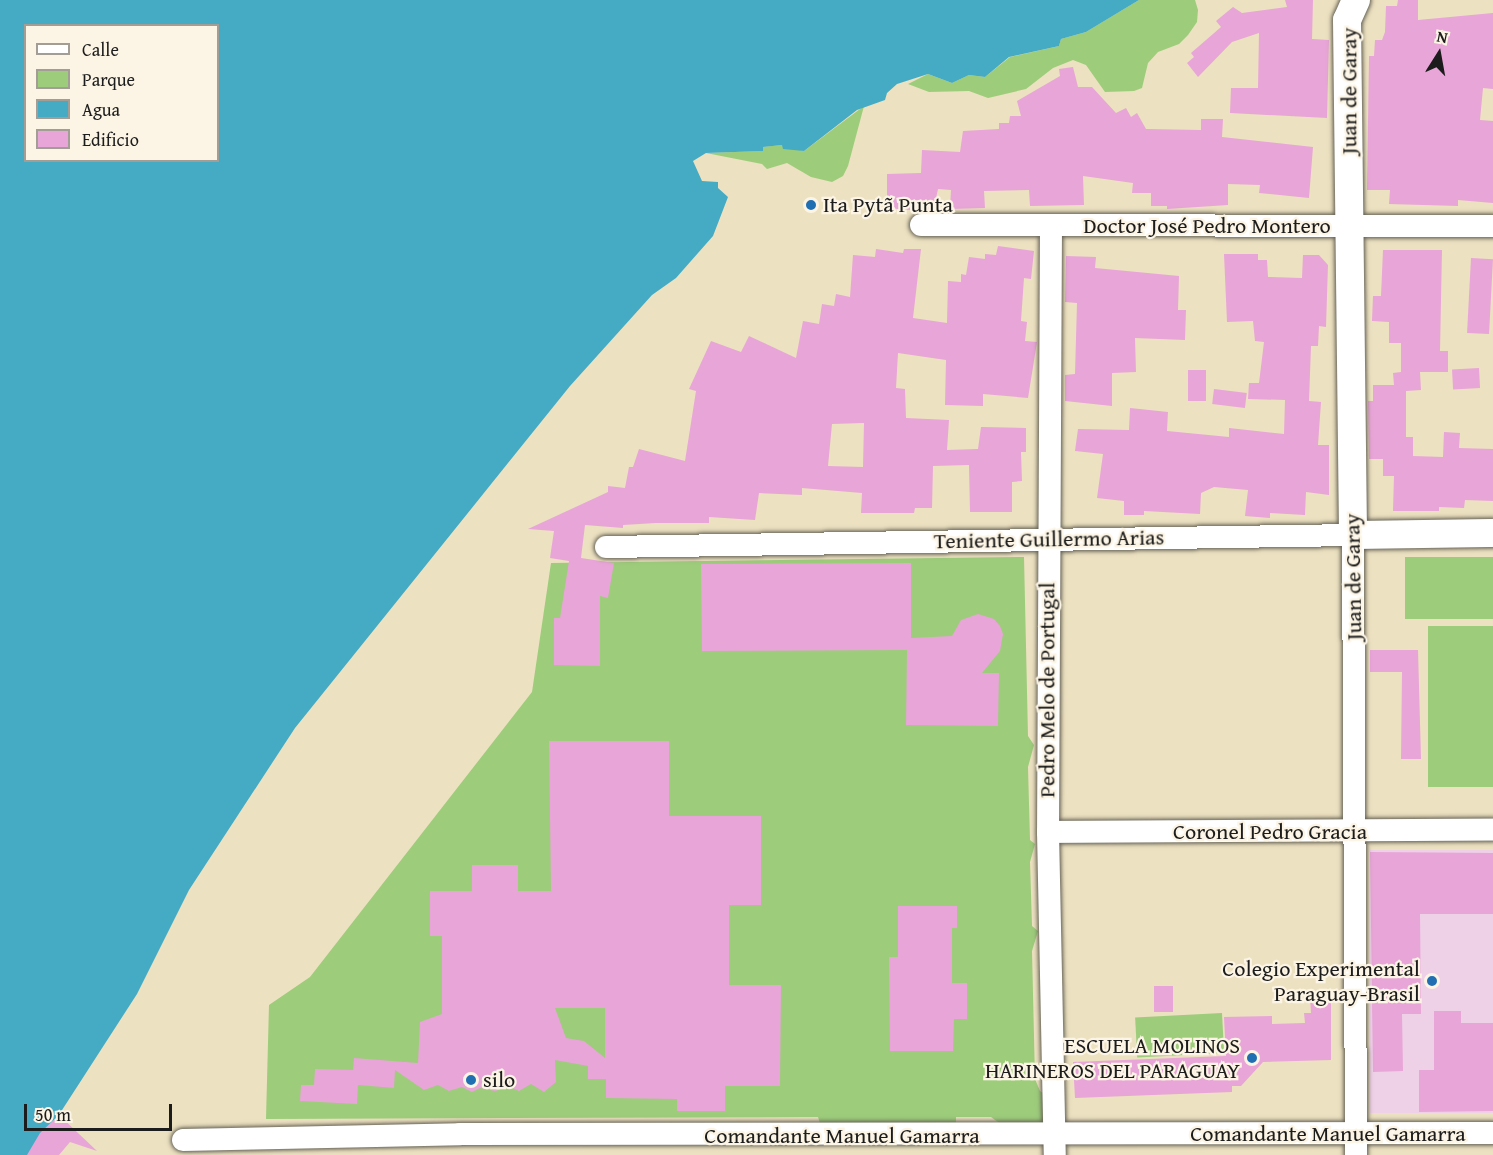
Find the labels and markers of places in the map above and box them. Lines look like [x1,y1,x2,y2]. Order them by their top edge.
place label: Ita Pytã Punta [823,192,953,218]
marker: Ita Pytã Punta [804,198,818,212]
place label: Colegio Experimental Paraguay-Brasil [1222,955,1420,1006]
marker: Colegio Experimental Paraguay-Brasil [1425,974,1439,988]
place label: ESCUELA MOLINOS HARINEROS DEL PARAGUAY [985,1032,1240,1084]
marker: ESCUELA MOLINOS HARINEROS DEL PARAGUAY [1245,1051,1259,1065]
place label: silo [483,1067,515,1093]
marker: silo [464,1073,478,1087]

